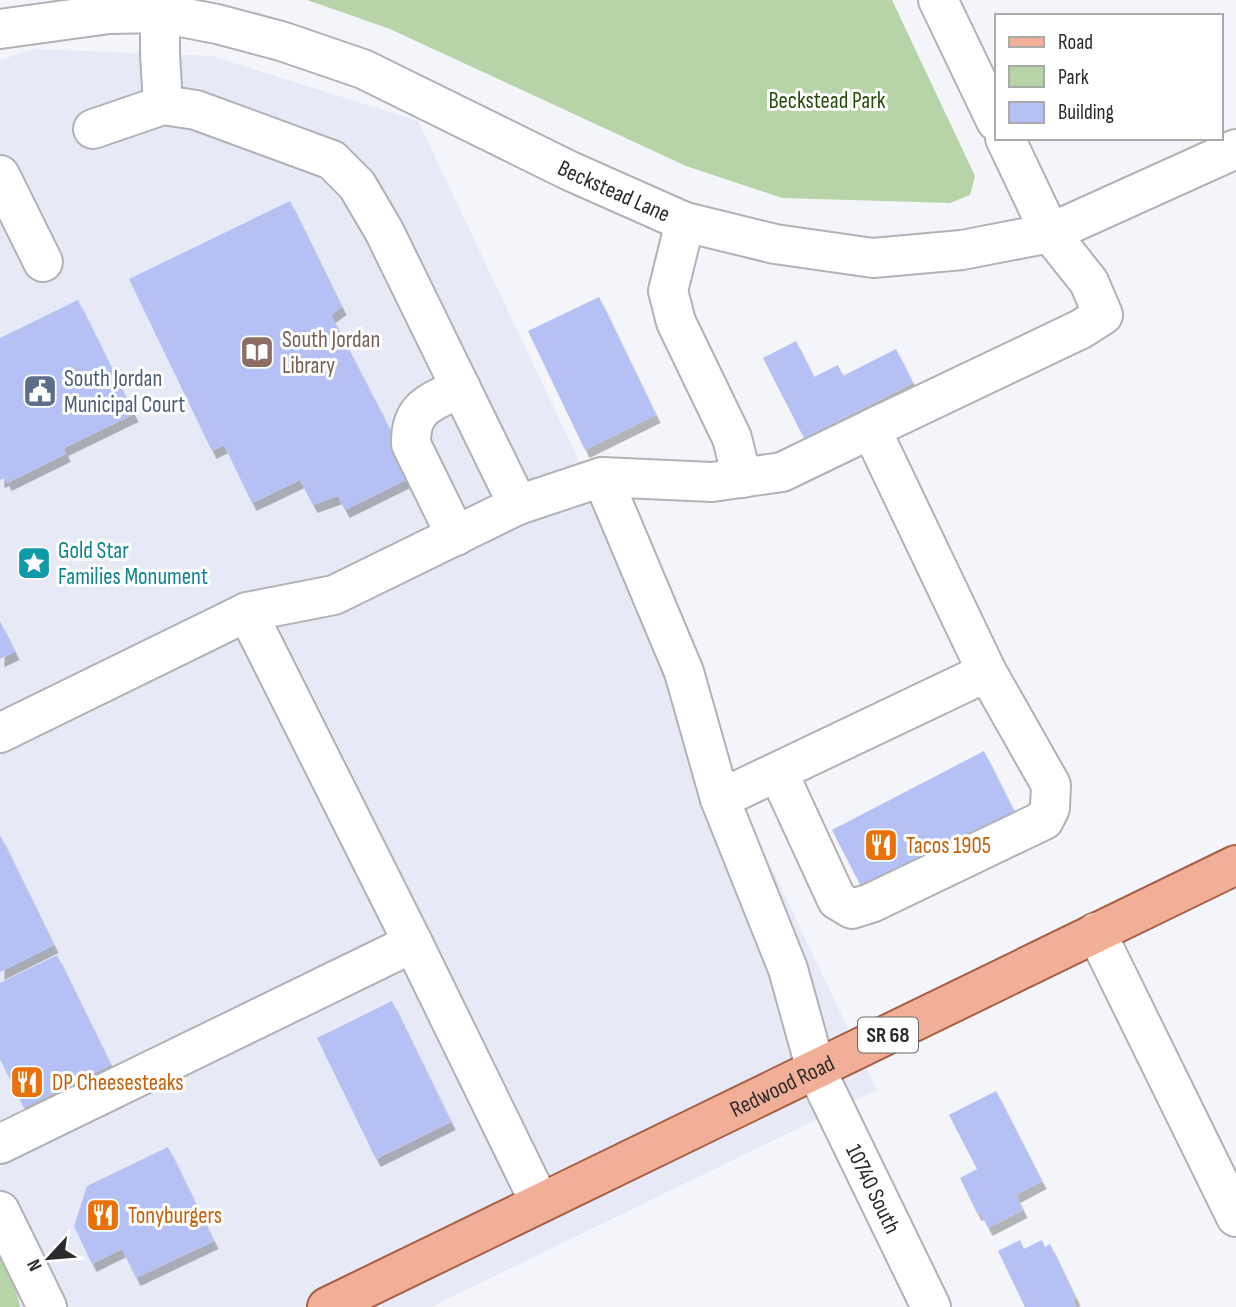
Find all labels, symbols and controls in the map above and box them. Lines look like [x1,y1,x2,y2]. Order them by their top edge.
legend [995,14,1222,140]
text: Road [1058,30,1093,55]
text: Park [1058,65,1089,90]
park label: Beckstead Park [768,87,886,115]
text: Building [1058,100,1114,125]
street label: Beckstead Lane [553,154,674,229]
place label: South Jordan Library [282,326,380,380]
library icon: South Jordan Library [238,333,276,371]
place label: South Jordan Municipal Court [64,365,185,419]
public building icon: South Jordan Municipal Court [21,372,59,410]
place label: Gold Star Families Monument [58,537,208,591]
place icon: Gold Star Families Monument [15,544,53,582]
restaurant icon: Tacos 1905 [862,826,900,864]
place label: Tacos 1905 [906,832,991,860]
road number: SR 68 [858,1018,918,1052]
street label: Redwood Road [726,1049,839,1124]
restaurant icon: DP Cheesesteaks [8,1063,46,1101]
place label: DP Cheesesteaks [52,1069,184,1097]
street label: 10740 South [839,1140,906,1238]
restaurant icon: Tonyburgers [84,1196,122,1234]
place label: Tonyburgers [128,1202,222,1230]
north arrow [14,1223,84,1293]
text: N [23,1255,48,1274]

